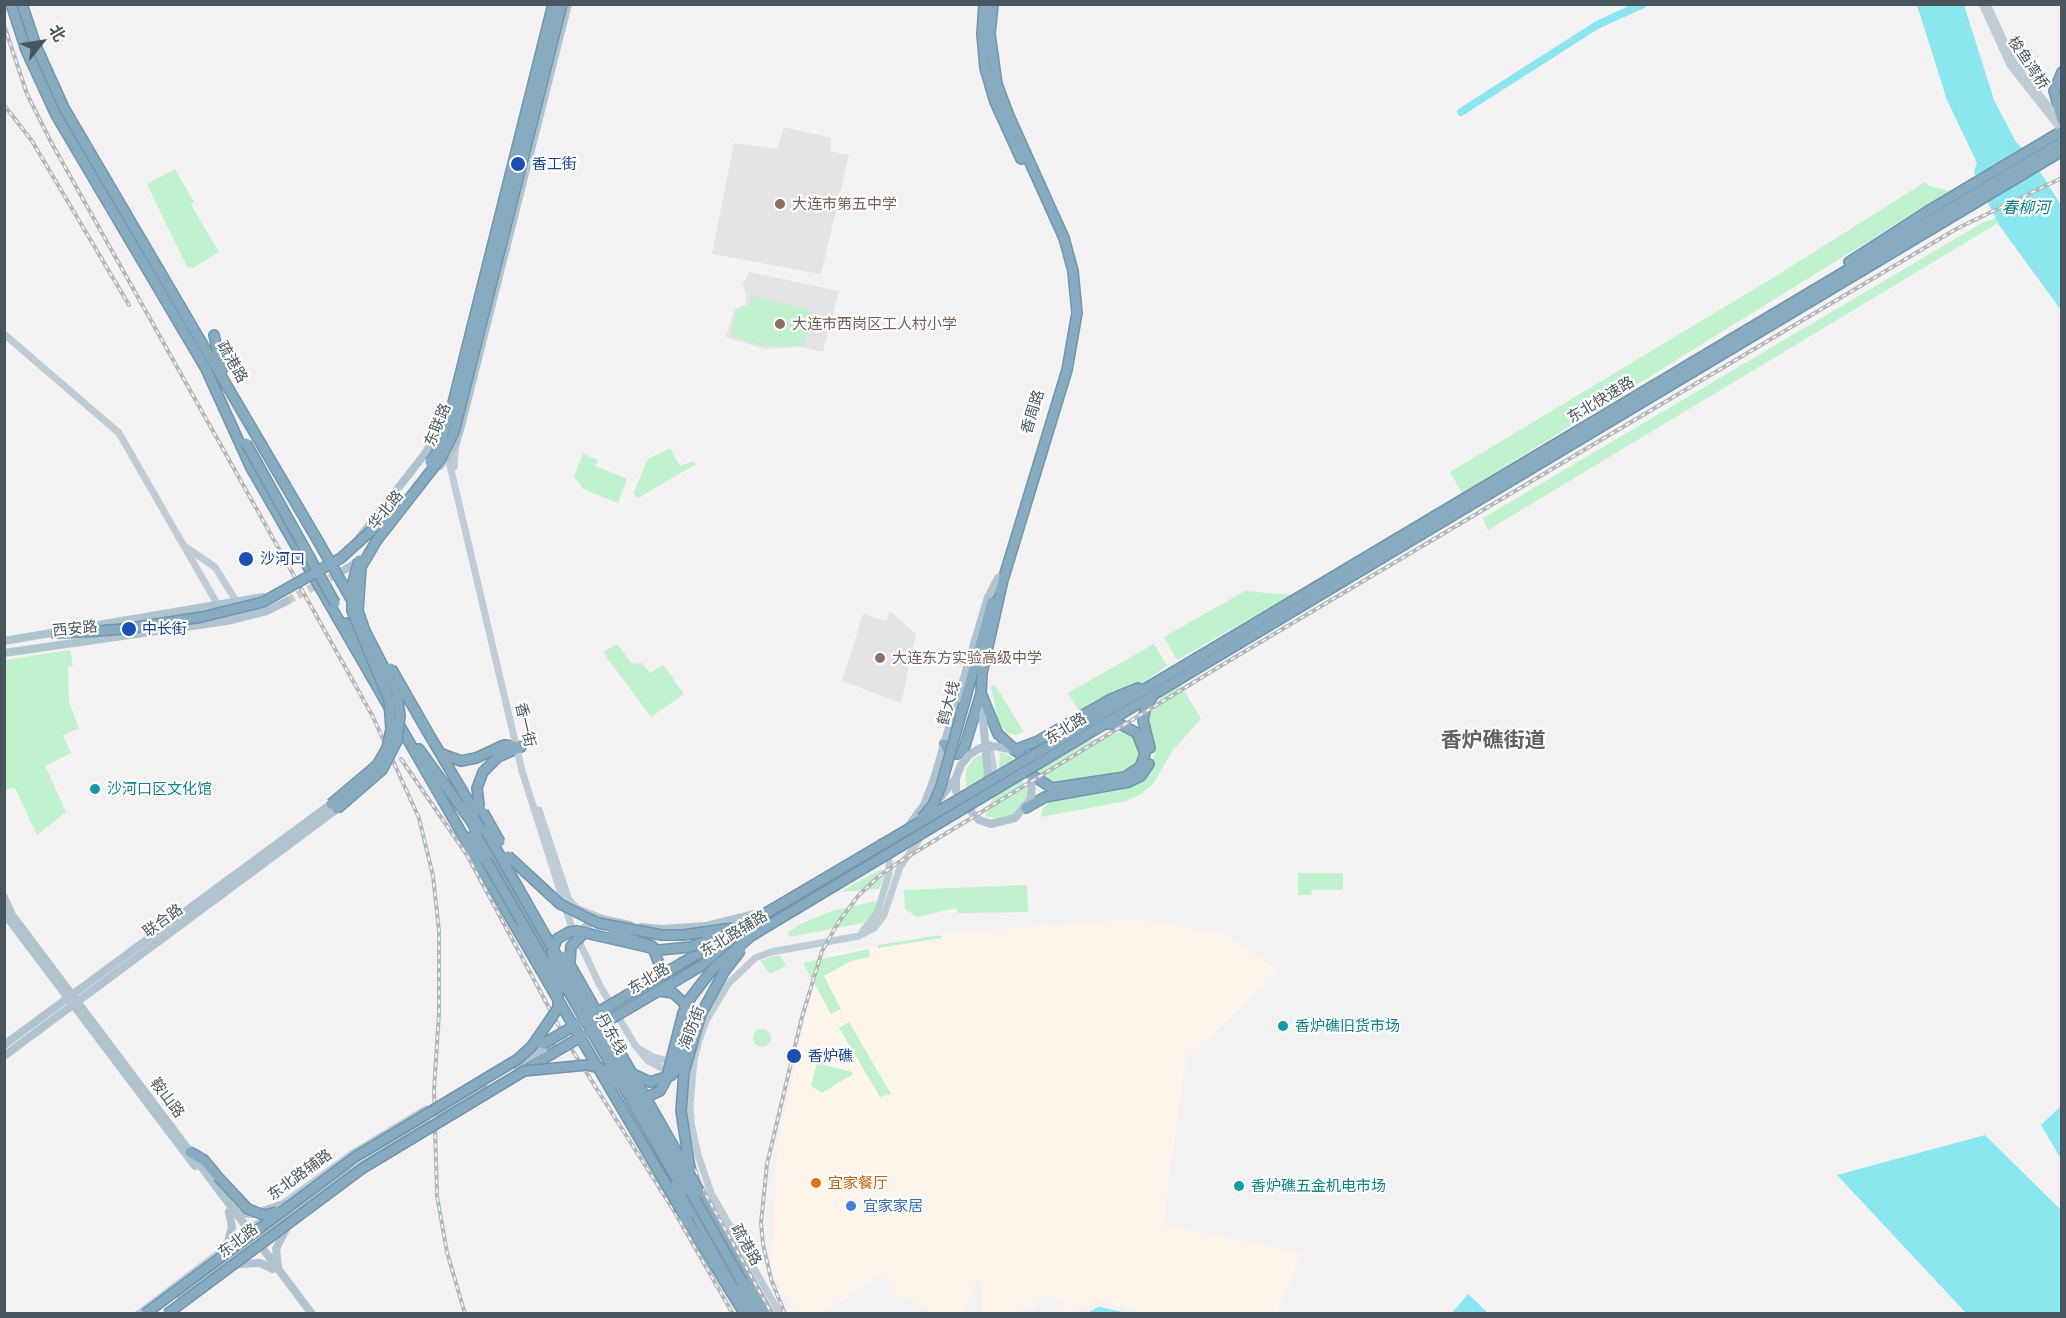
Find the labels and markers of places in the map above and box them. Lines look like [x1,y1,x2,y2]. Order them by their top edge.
marker: 香工街 [509,155,527,173]
place label: 香工街 [532,155,577,173]
place label: 大连市第五中学 [792,195,897,213]
marker: 大连市第五中学 [773,197,787,211]
place label: 大连市西岗区工人村小学 [792,315,957,333]
marker: 大连市西岗区工人村小学 [773,317,787,331]
marker: 沙河口 [237,550,255,568]
place label: 沙河口 [260,550,305,568]
marker: 中长街 [120,620,138,638]
place label: 中长街 [142,620,187,638]
place label: 大连东方实验高级中学 [892,649,1042,667]
marker: 大连东方实验高级中学 [873,651,887,665]
place label: 沙河口区文化馆 [107,780,212,798]
marker: 沙河口区文化馆 [88,782,102,796]
place label: 香炉礁旧货市场 [1295,1017,1400,1035]
marker: 香炉礁旧货市场 [1276,1019,1290,1033]
marker: 香炉礁 [785,1047,803,1065]
place label: 香炉礁 [808,1047,853,1065]
place label: 宜家餐厅 [828,1174,888,1192]
marker: 宜家餐厅 [809,1176,823,1190]
place label: 香炉礁五金机电市场 [1251,1177,1386,1195]
marker: 香炉礁五金机电市场 [1232,1179,1246,1193]
place label: 宜家家居 [863,1197,923,1215]
marker: 宜家家居 [844,1199,858,1213]

